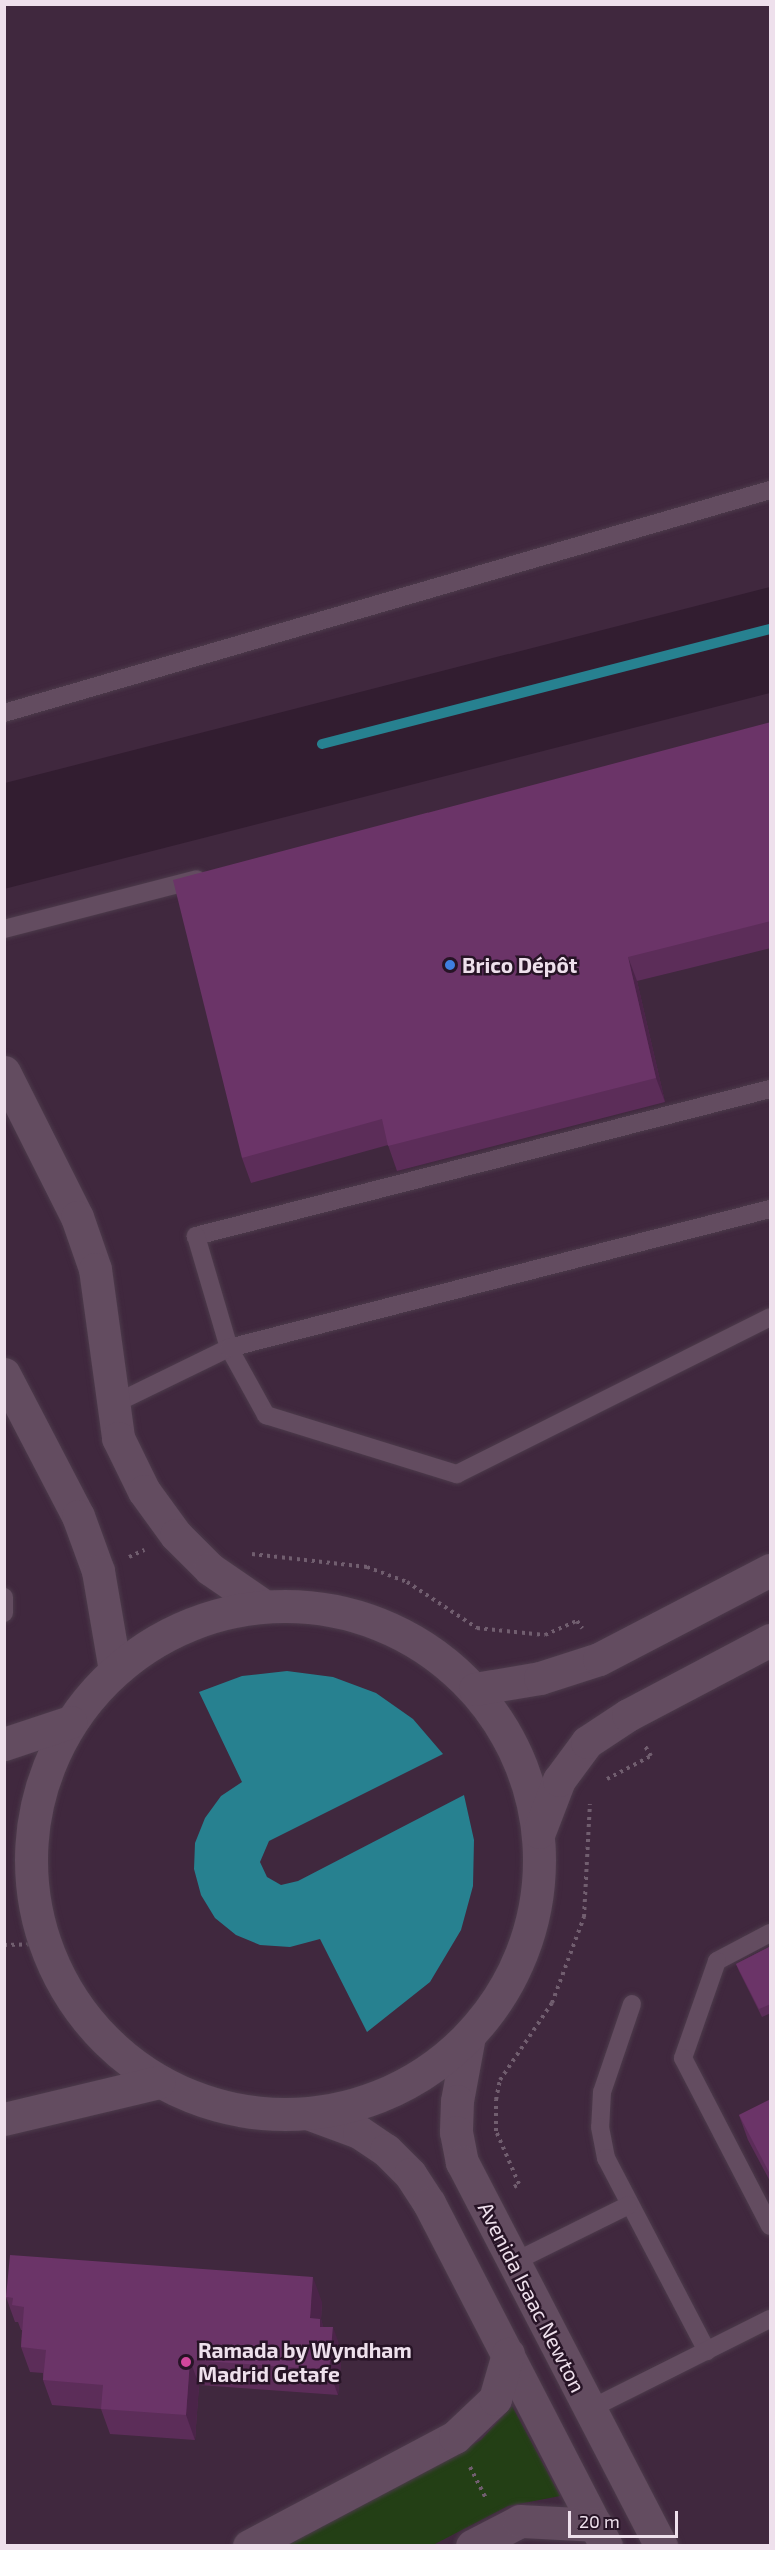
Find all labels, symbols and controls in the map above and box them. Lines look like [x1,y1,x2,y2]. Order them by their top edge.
place label: Brico Dépôt [462,952,577,978]
marker: Brico Dépôt [443,958,457,972]
street label: Avenida Isaac Newton [473,2198,591,2396]
place label: Ramada by Wyndham Madrid Getafe [198,2337,412,2387]
marker: Ramada by Wyndham Madrid Getafe [179,2355,193,2369]
scale bar [571,2499,680,2537]
text: 20 m [579,2510,620,2532]

